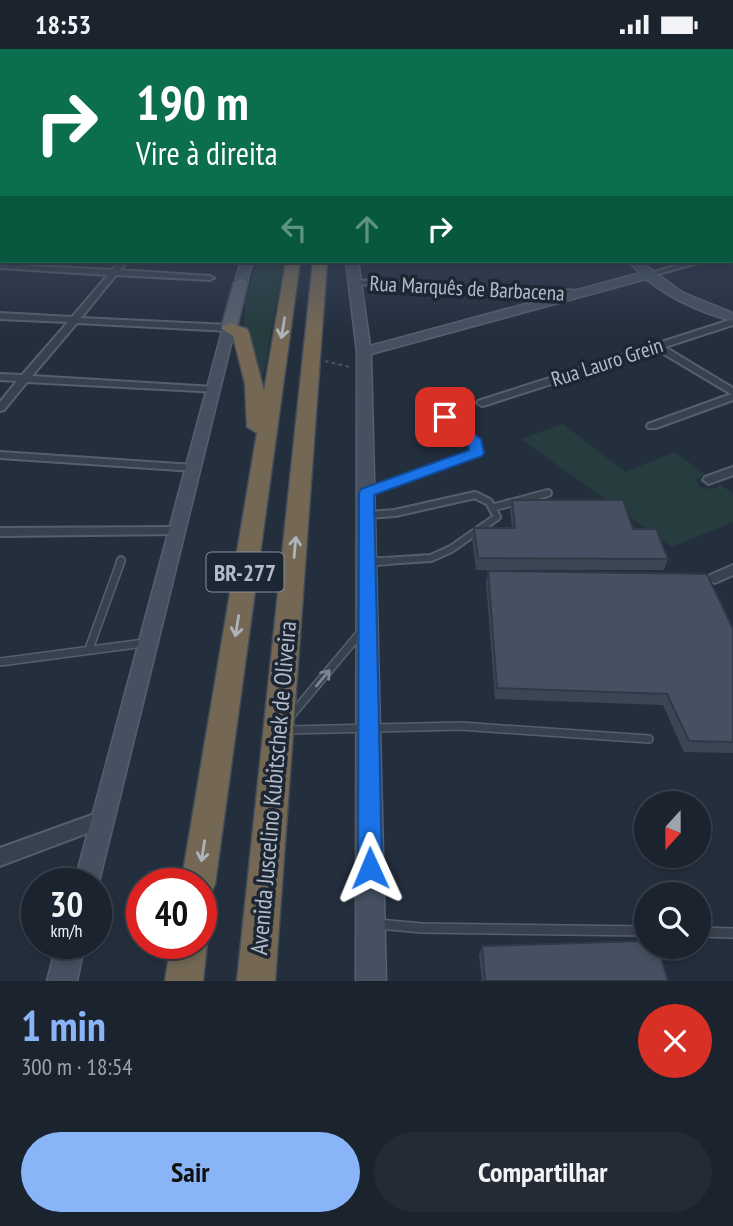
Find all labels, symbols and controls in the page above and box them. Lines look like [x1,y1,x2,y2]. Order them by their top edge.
text: 18:53 [35,8,91,41]
text: 190 m [136,70,249,134]
icon: right [21,77,112,168]
text: Vire à direita [136,132,277,174]
icon: left [275,210,313,248]
icon: ahead [348,210,386,248]
icon: right [421,210,459,248]
street label: Rua Marquês de Barbacena [369,269,565,307]
one-way arrow [276,316,289,339]
street label: Rua Lauro Grein [548,331,666,393]
pin [415,387,475,447]
icon: arrive [426,398,464,436]
one-way arrow [289,536,302,559]
road number: BR-277 [206,552,284,591]
one-way arrow [230,614,243,637]
street label: Avenida Juscelino Kubitschek de Oliveira [243,620,303,956]
one-way arrow [315,669,331,687]
north arrow [634,791,710,868]
map controls [634,791,711,959]
position arrow [333,831,407,905]
one-way arrow [196,839,209,862]
speed limit sign: 40 [126,868,217,959]
text: 30 [50,881,83,927]
button: search [634,882,711,959]
text: km/h [51,919,82,942]
text: 1 min [21,998,106,1053]
button: close [638,1004,712,1078]
text: 300 m · 18:54 [21,1052,133,1081]
button: Sair [21,1132,360,1212]
button: Compartilhar [374,1132,712,1212]

